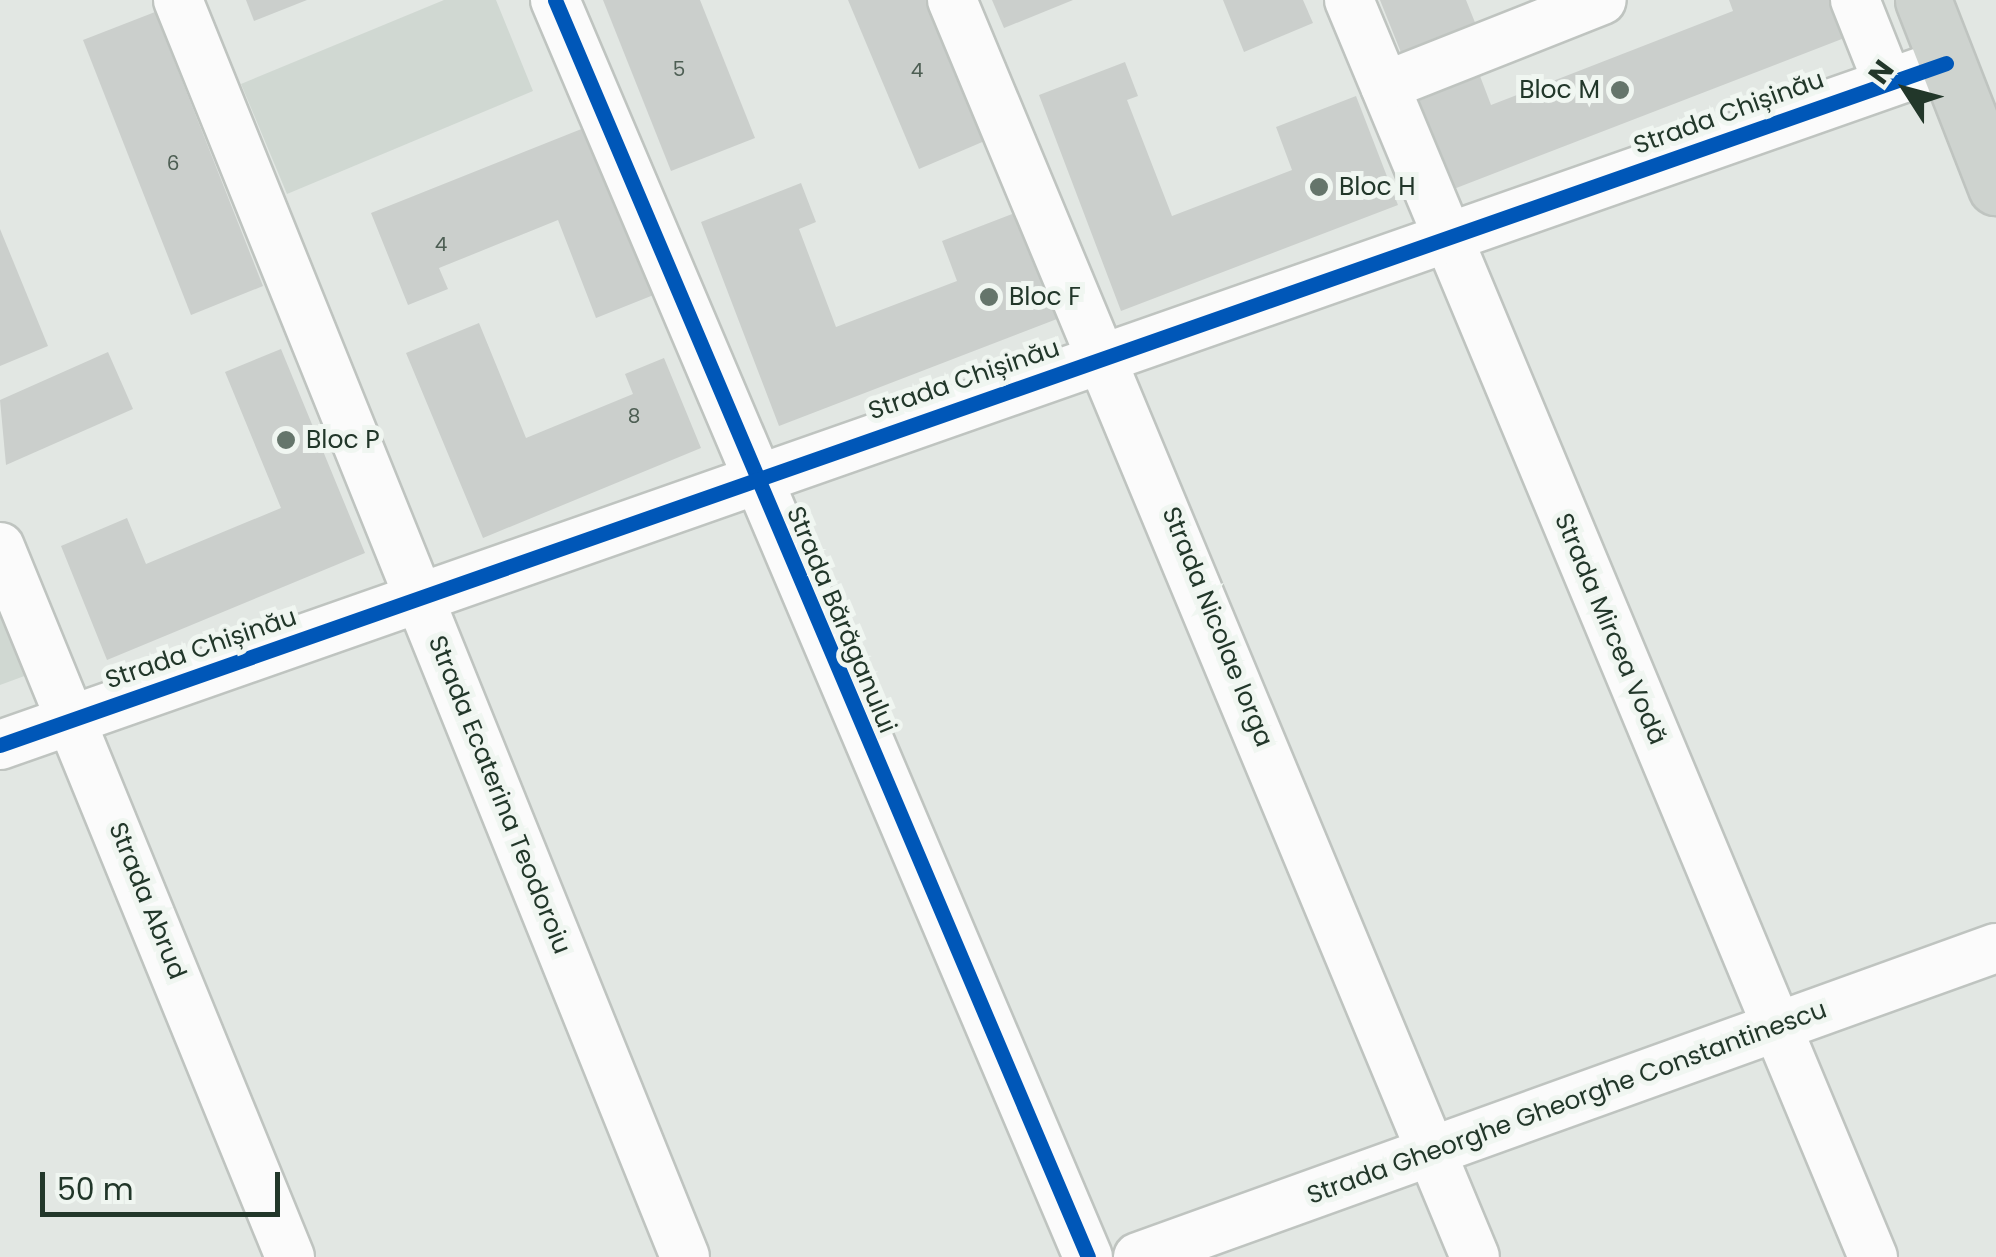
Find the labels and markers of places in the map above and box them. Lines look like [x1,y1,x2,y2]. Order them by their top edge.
place label: Bloc M [1519,75,1600,105]
marker: Bloc M [1609,79,1631,101]
place label: Bloc H [1339,172,1416,202]
marker: Bloc H [1308,176,1330,198]
place label: Bloc F [1009,282,1081,312]
marker: Bloc F [978,286,1000,308]
place label: Bloc P [306,425,380,455]
marker: Bloc P [275,429,297,451]

